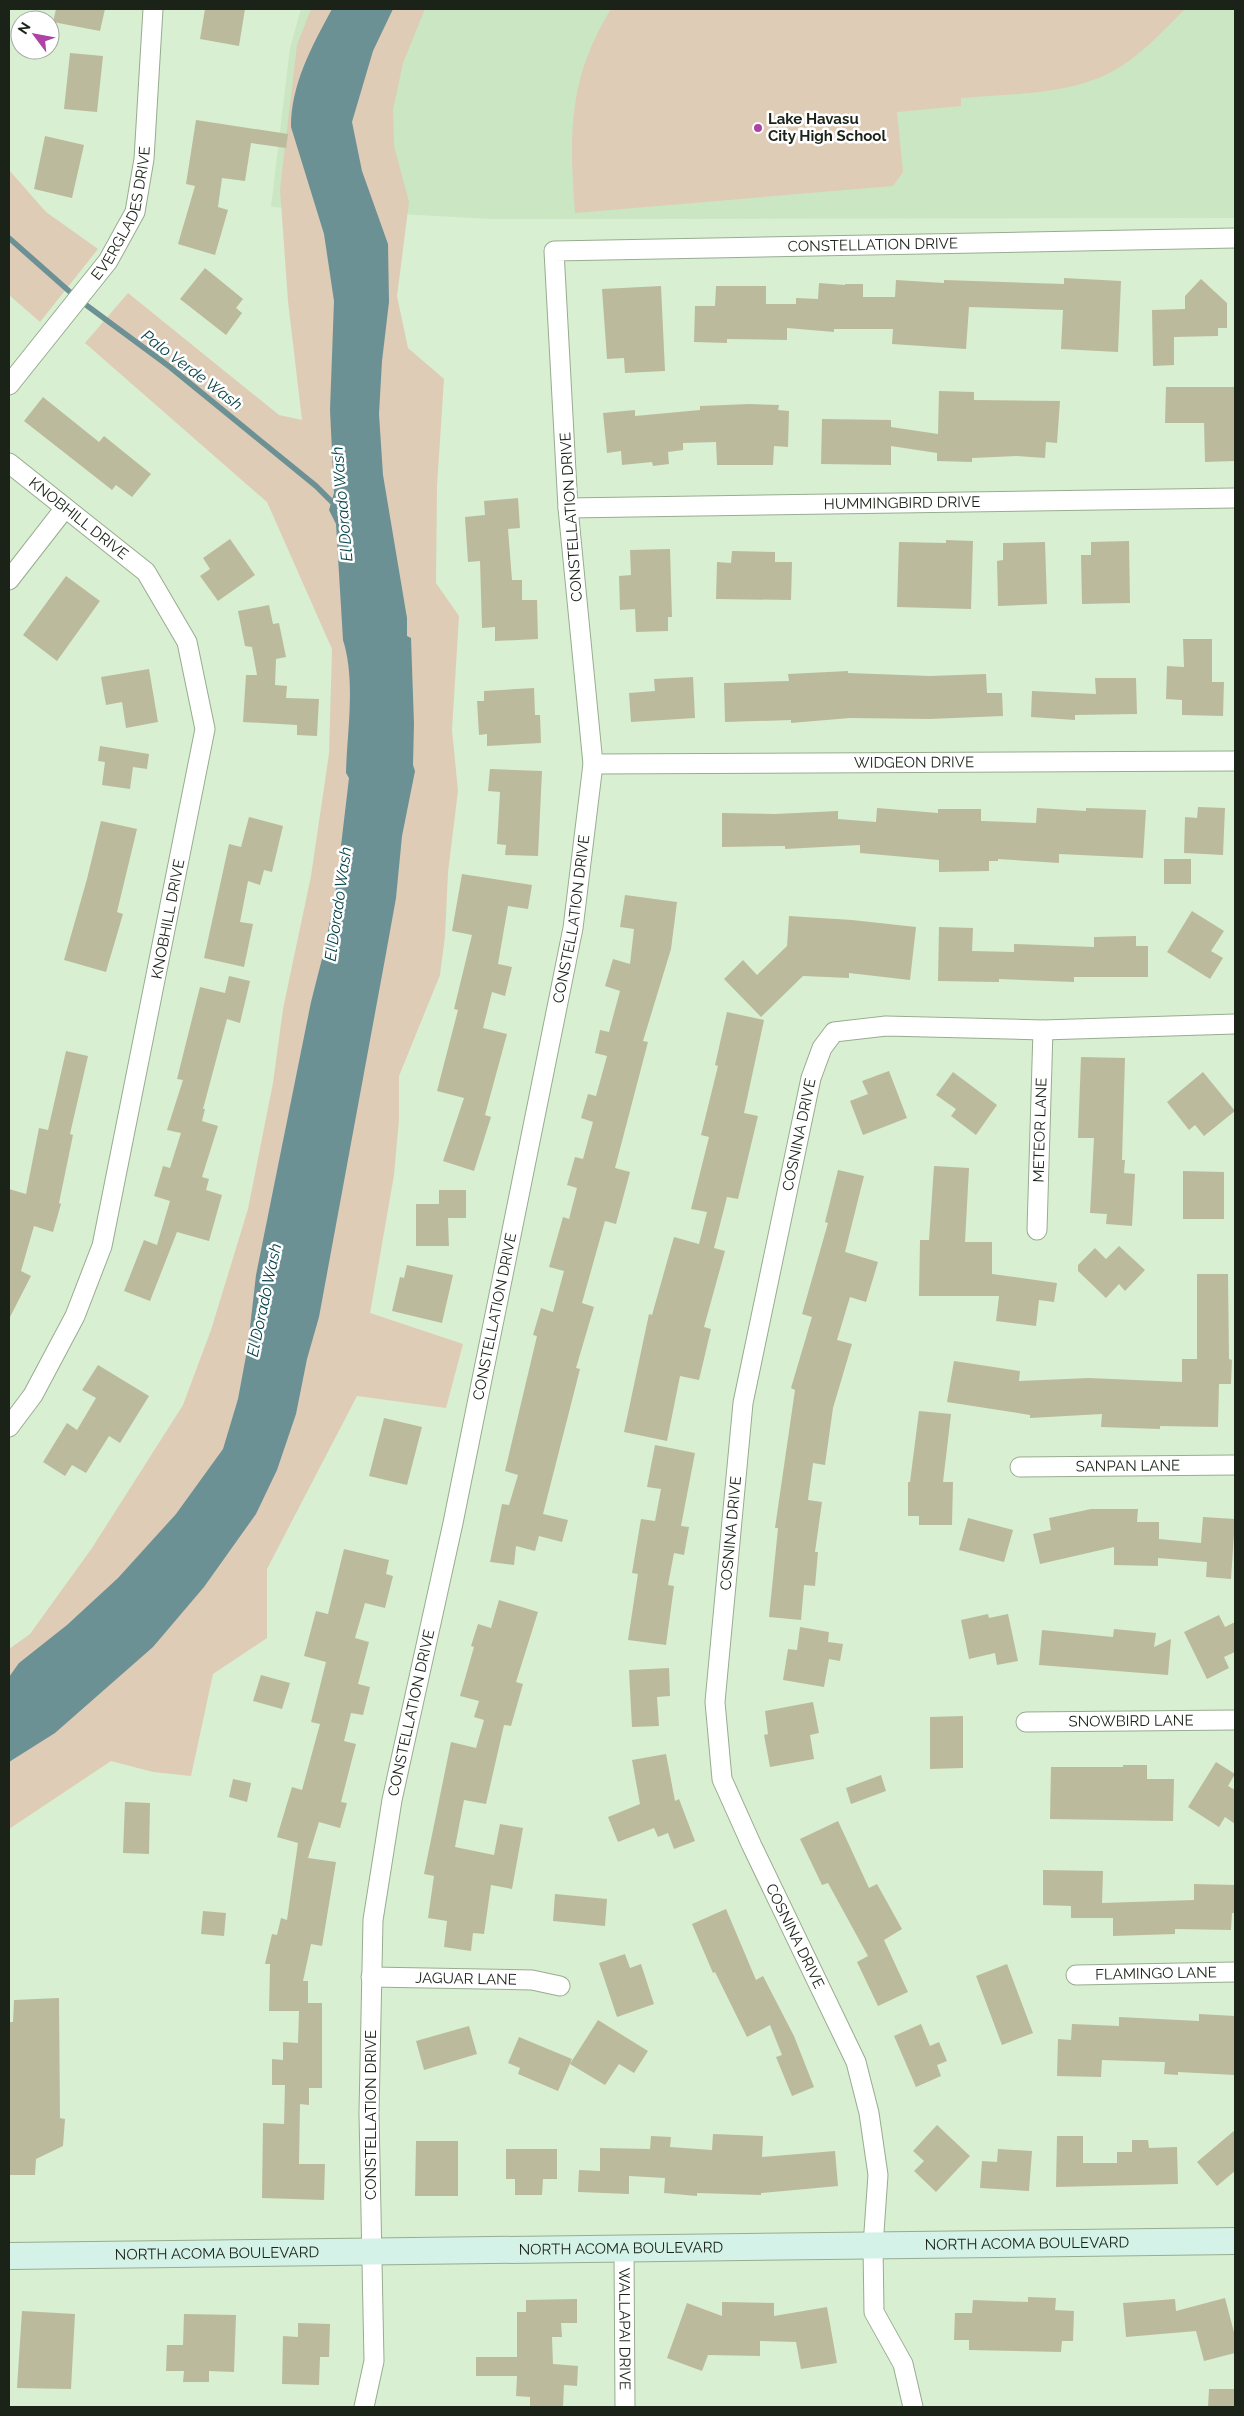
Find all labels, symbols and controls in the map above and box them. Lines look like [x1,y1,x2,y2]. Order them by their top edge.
north arrow [10,10,60,60]
text: N [14,19,34,37]
place label: Lake Havasu City High School [768,110,886,145]
marker: Lake Havasu City High School [752,122,764,134]
street label: EVERGLADES DRIVE [87,146,154,284]
street label: CONSTELLATION DRIVE [788,234,958,256]
water label: Palo Verde Wash [138,326,246,414]
street label: CONSTELLATION DRIVE [556,432,586,602]
water label: El Dorado Wash [328,446,356,562]
street label: KNOBHILL DRIVE [25,473,132,563]
street label: HUMMINGBIRD DRIVE [824,493,980,513]
street label: WIDGEON DRIVE [854,753,974,772]
street label: CONSTELLATION DRIVE [549,834,593,1005]
water label: El Dorado Wash [321,846,355,962]
street label: KNOBHILL DRIVE [148,858,188,980]
street label: COSNINA DRIVE [779,1077,820,1193]
street label: METEOR LANE [1029,1077,1051,1183]
street label: CONSTELLATION DRIVE [469,1231,520,1402]
water label: El Dorado Wash [243,1242,285,1358]
street label: SANPAN LANE [1076,1457,1180,1475]
street label: COSNINA DRIVE [716,1475,745,1591]
street label: CONSTELLATION DRIVE [384,1628,438,1798]
street label: SNOWBIRD LANE [1068,1711,1194,1731]
street label: COSNINA DRIVE [762,1881,828,1991]
street label: FLAMINGO LANE [1095,1963,1217,1984]
street label: JAGUAR LANE [415,1969,517,1989]
street label: CONSTELLATION DRIVE [362,2030,380,2200]
street label: NORTH ACOMA BOULEVARD [925,2233,1130,2254]
street label: NORTH ACOMA BOULEVARD [519,2238,724,2259]
street label: NORTH ACOMA BOULEVARD [115,2243,320,2264]
street label: WALLAPAI DRIVE [615,2268,634,2390]

